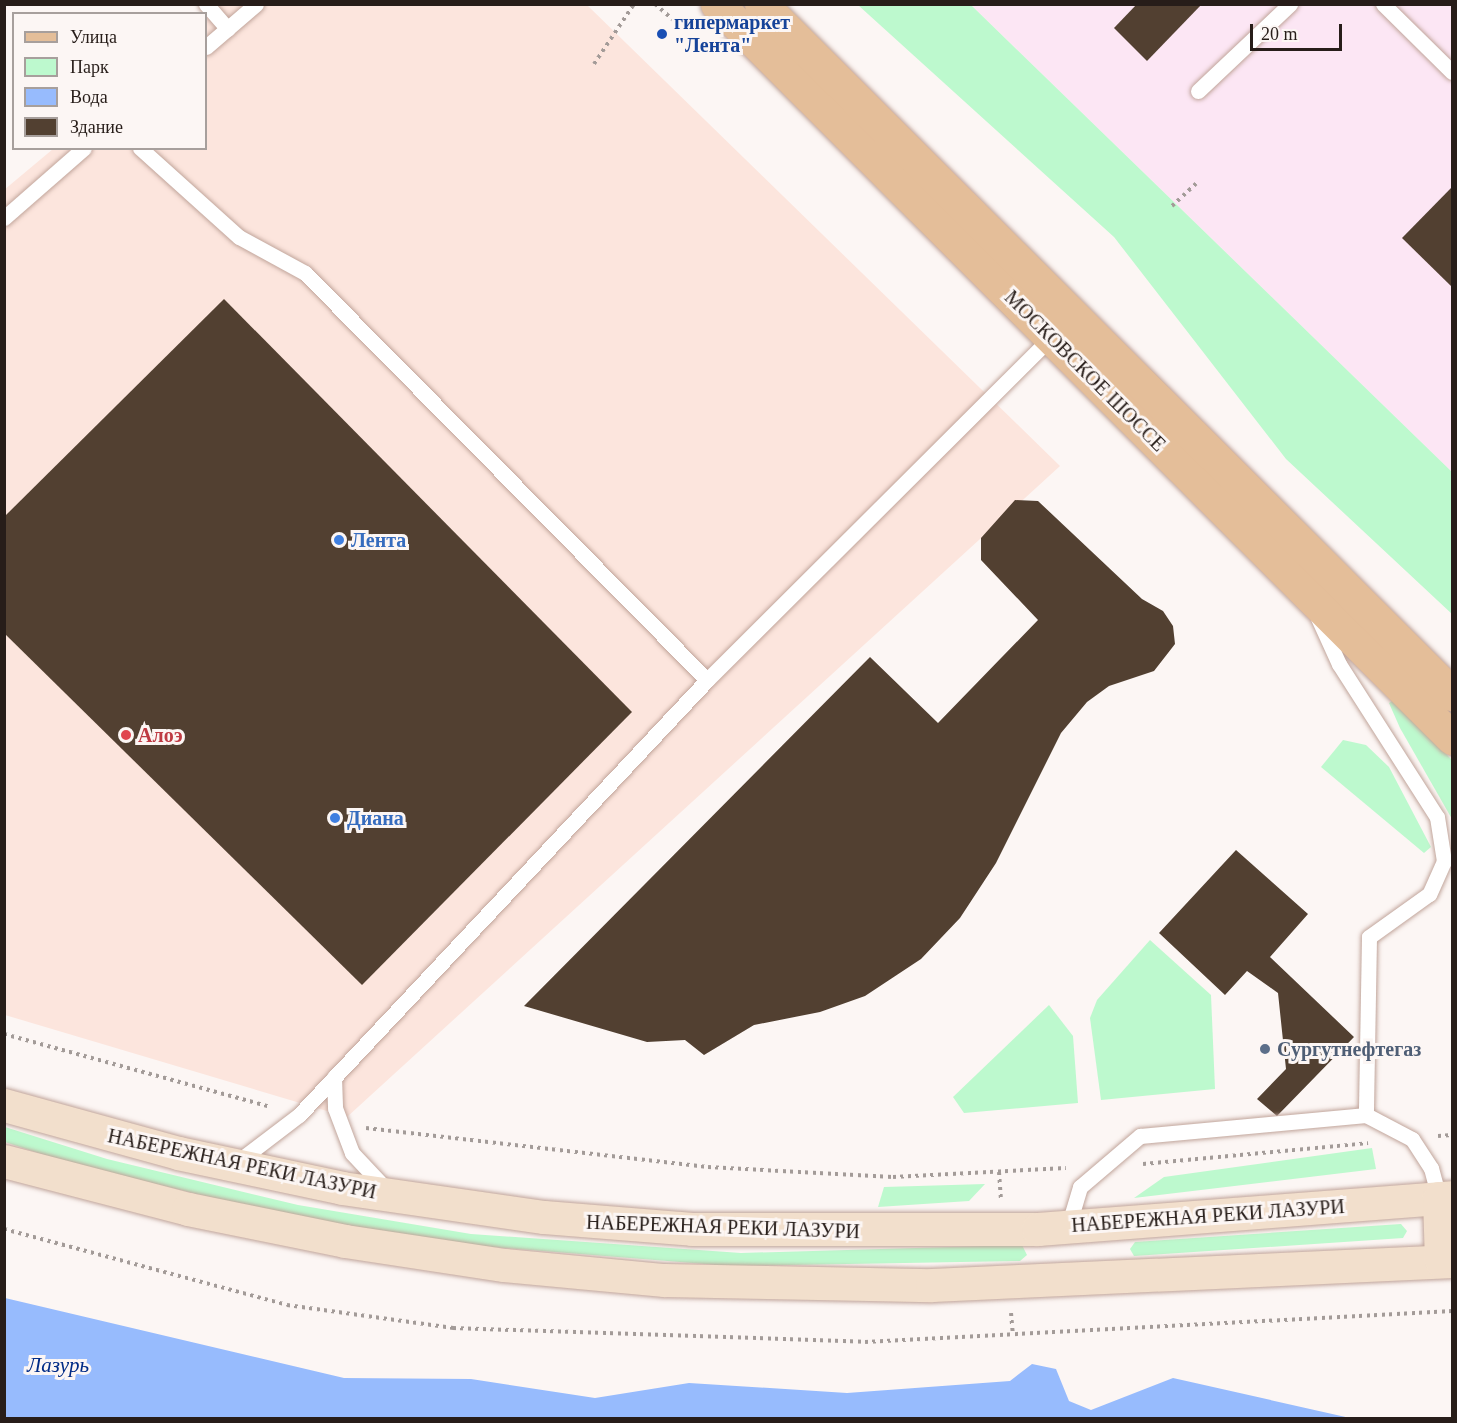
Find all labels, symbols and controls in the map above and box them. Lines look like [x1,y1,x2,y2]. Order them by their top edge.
place label: гипермаркет "Лента" [674,11,790,58]
legend [12,12,207,150]
scale bar [1253,12,1344,50]
text: 20 m [1261,24,1298,44]
text: Улица [70,27,117,47]
marker: гипермаркет "Лента" [655,27,669,41]
text: Парк [70,57,109,77]
text: Вода [70,87,108,107]
text: Здание [70,117,123,137]
street label: МОСКОВСКОЕ ШОССЕ [999,285,1171,457]
place label: Лента [351,528,406,552]
marker: Лента [332,533,346,547]
place label: Алоэ [138,723,183,747]
marker: Алоэ [119,728,133,742]
place label: Диана [347,806,404,830]
marker: Диана [328,811,342,825]
place label: Сургутнефтегаз [1277,1037,1421,1061]
marker: Сургутнефтегаз [1258,1042,1272,1056]
street label: НАБЕРЕЖНАЯ РЕКИ ЛАЗУРИ [106,1124,378,1204]
street label: НАБЕРЕЖНАЯ РЕКИ ЛАЗУРИ [1071,1194,1345,1238]
street label: НАБЕРЕЖНАЯ РЕКИ ЛАЗУРИ [586,1210,860,1244]
water label: Лазурь [27,1352,89,1378]

